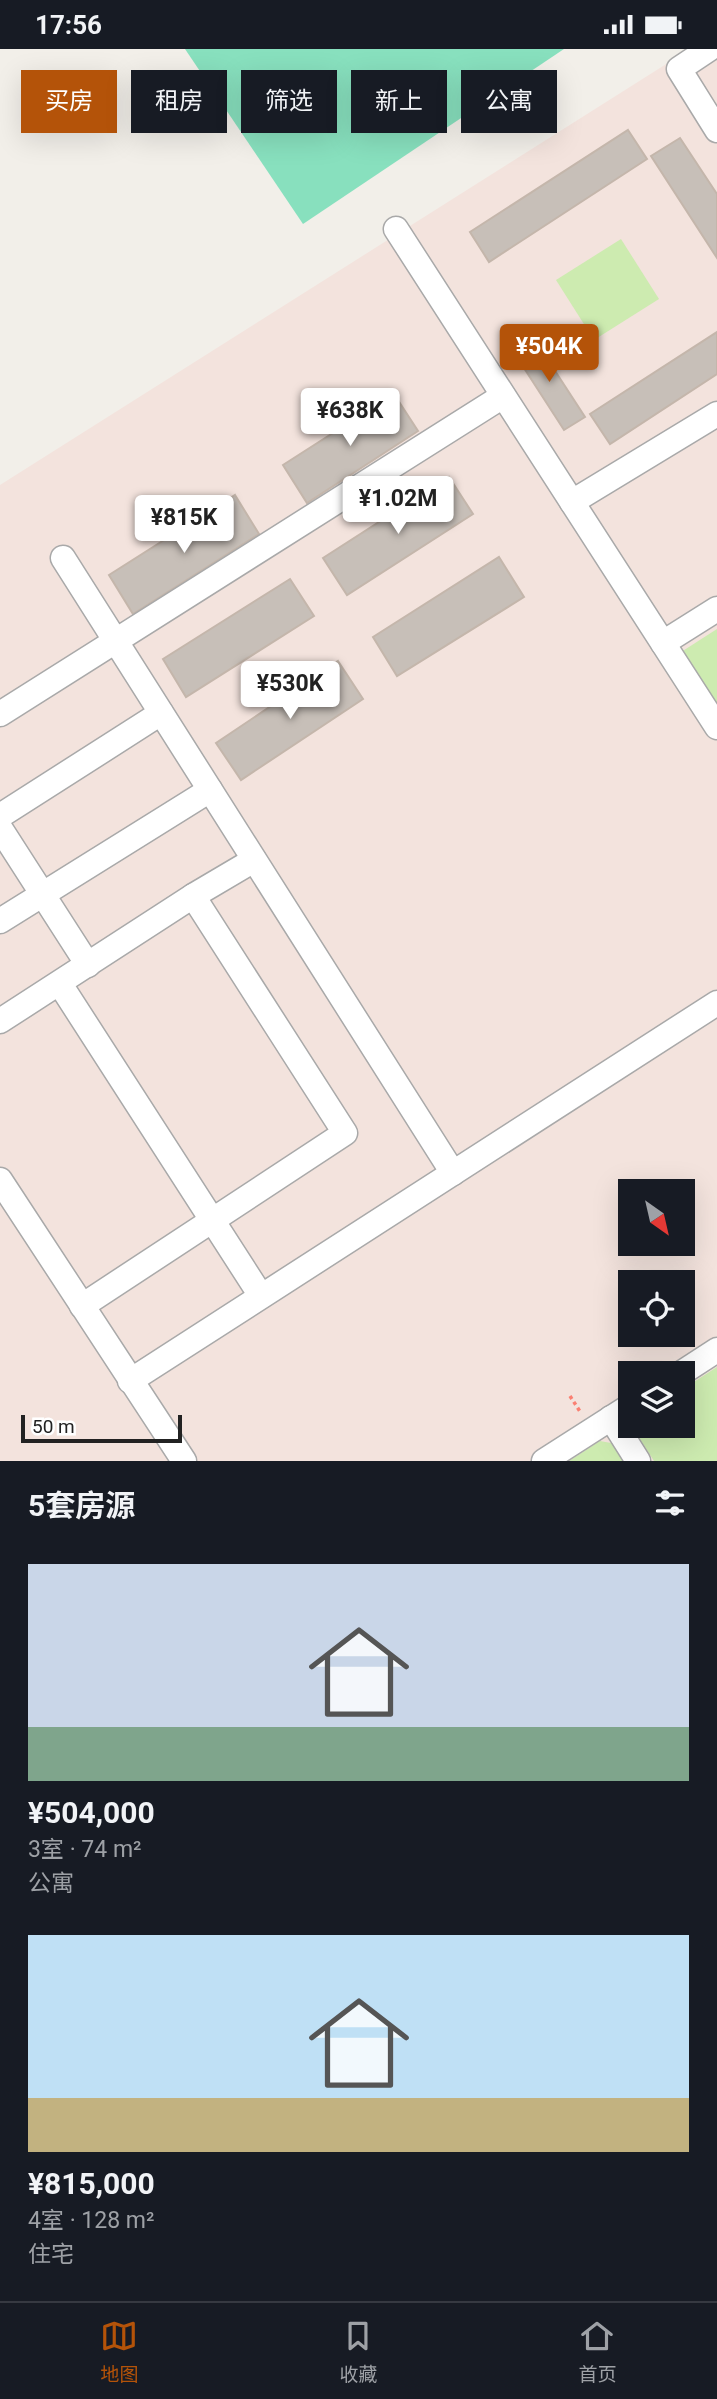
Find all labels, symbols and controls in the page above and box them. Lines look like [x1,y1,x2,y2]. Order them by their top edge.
text: 17:56 [35,10,102,40]
chip: 买房 [21,70,117,133]
chip: 租房 [131,70,227,133]
chip: 筛选 [241,70,337,133]
chip: 新上 [351,70,447,133]
chip: 公寓 [461,70,557,133]
pin: ¥504K [500,325,598,384]
text: ¥504K [516,333,582,360]
pin: ¥638K [301,389,399,448]
text: ¥638K [317,397,383,424]
pin: ¥1.02M [341,477,455,536]
text: ¥1.02M [359,485,437,512]
pin: ¥815K [135,496,233,555]
text: ¥815K [151,504,217,531]
pin: ¥530K [241,661,339,721]
text: ¥530K [257,670,323,697]
north arrow [618,1179,695,1257]
map controls [618,1179,695,1438]
button: locate [618,1270,695,1347]
button: layers [618,1361,695,1438]
scale bar [21,1412,182,1444]
text: 50 m [32,1415,75,1438]
icon: filters [651,1484,689,1522]
text: 5套房源 [28,1488,135,1523]
icon: home [296,1609,422,1735]
text: ¥504,000 [28,1795,155,1830]
text: 3室 · 74 m² [28,1836,142,1863]
text: 公寓 [28,1870,74,1897]
icon: home [296,1980,422,2106]
text: ¥815,000 [28,2166,155,2201]
text: 4室 · 128 m² [28,2207,154,2234]
text: 住宅 [28,2241,74,2268]
tab: 地图 [100,2317,139,2386]
tab: 收藏 [339,2317,378,2386]
tab: 首页 [578,2317,617,2386]

